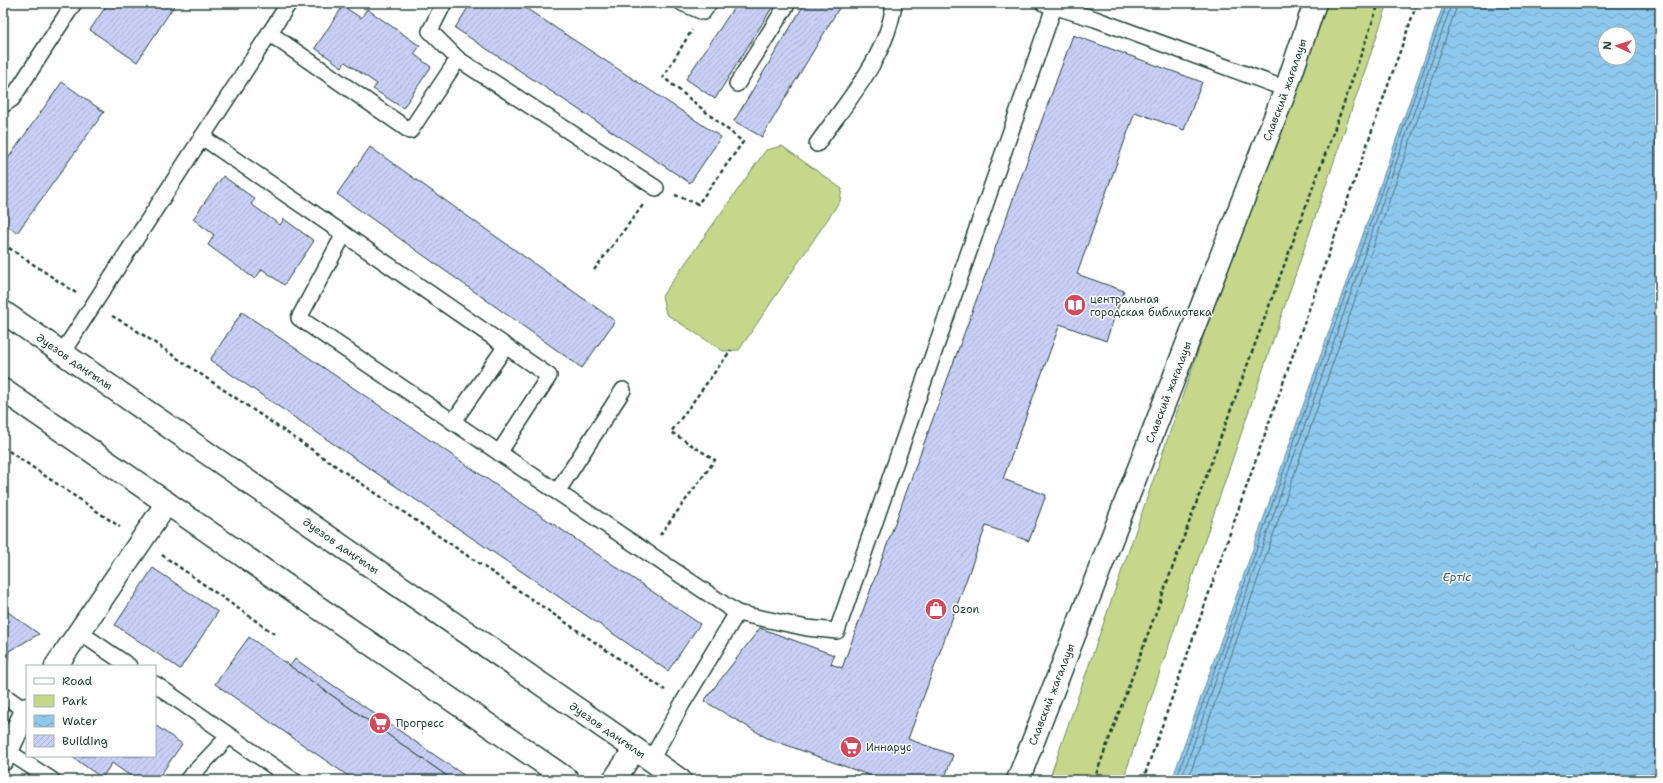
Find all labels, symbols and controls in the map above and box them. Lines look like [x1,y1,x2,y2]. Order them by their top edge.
north arrow [1597,26,1637,66]
street label: Славский жағалауы [1259,36,1310,143]
text: N [1600,40,1615,50]
library icon: центральная городская библиотека [1062,292,1088,318]
place label: центральная городская библиотека [1090,292,1212,320]
street label: Әуезов даңғылы [33,330,116,393]
street label: Славский жағалауы [1142,339,1195,445]
street label: Әуезов даңғылы [300,514,382,577]
water label: Ертіс [1443,569,1471,585]
shop icon: Ozon [923,596,949,622]
place label: Ozon [952,602,980,617]
street label: Славский жағалауы [1025,641,1078,747]
legend [26,665,156,757]
text: Road [62,673,93,689]
text: Park [62,693,88,709]
street label: Әуезов даңғылы [566,698,649,762]
supermarket icon: Прогресс [367,710,393,736]
text: Water [62,713,98,729]
place label: Прогресс [396,716,445,731]
text: Building [62,733,108,749]
supermarket icon: Иннарус [838,734,864,760]
place label: Иннарус [866,740,912,755]

